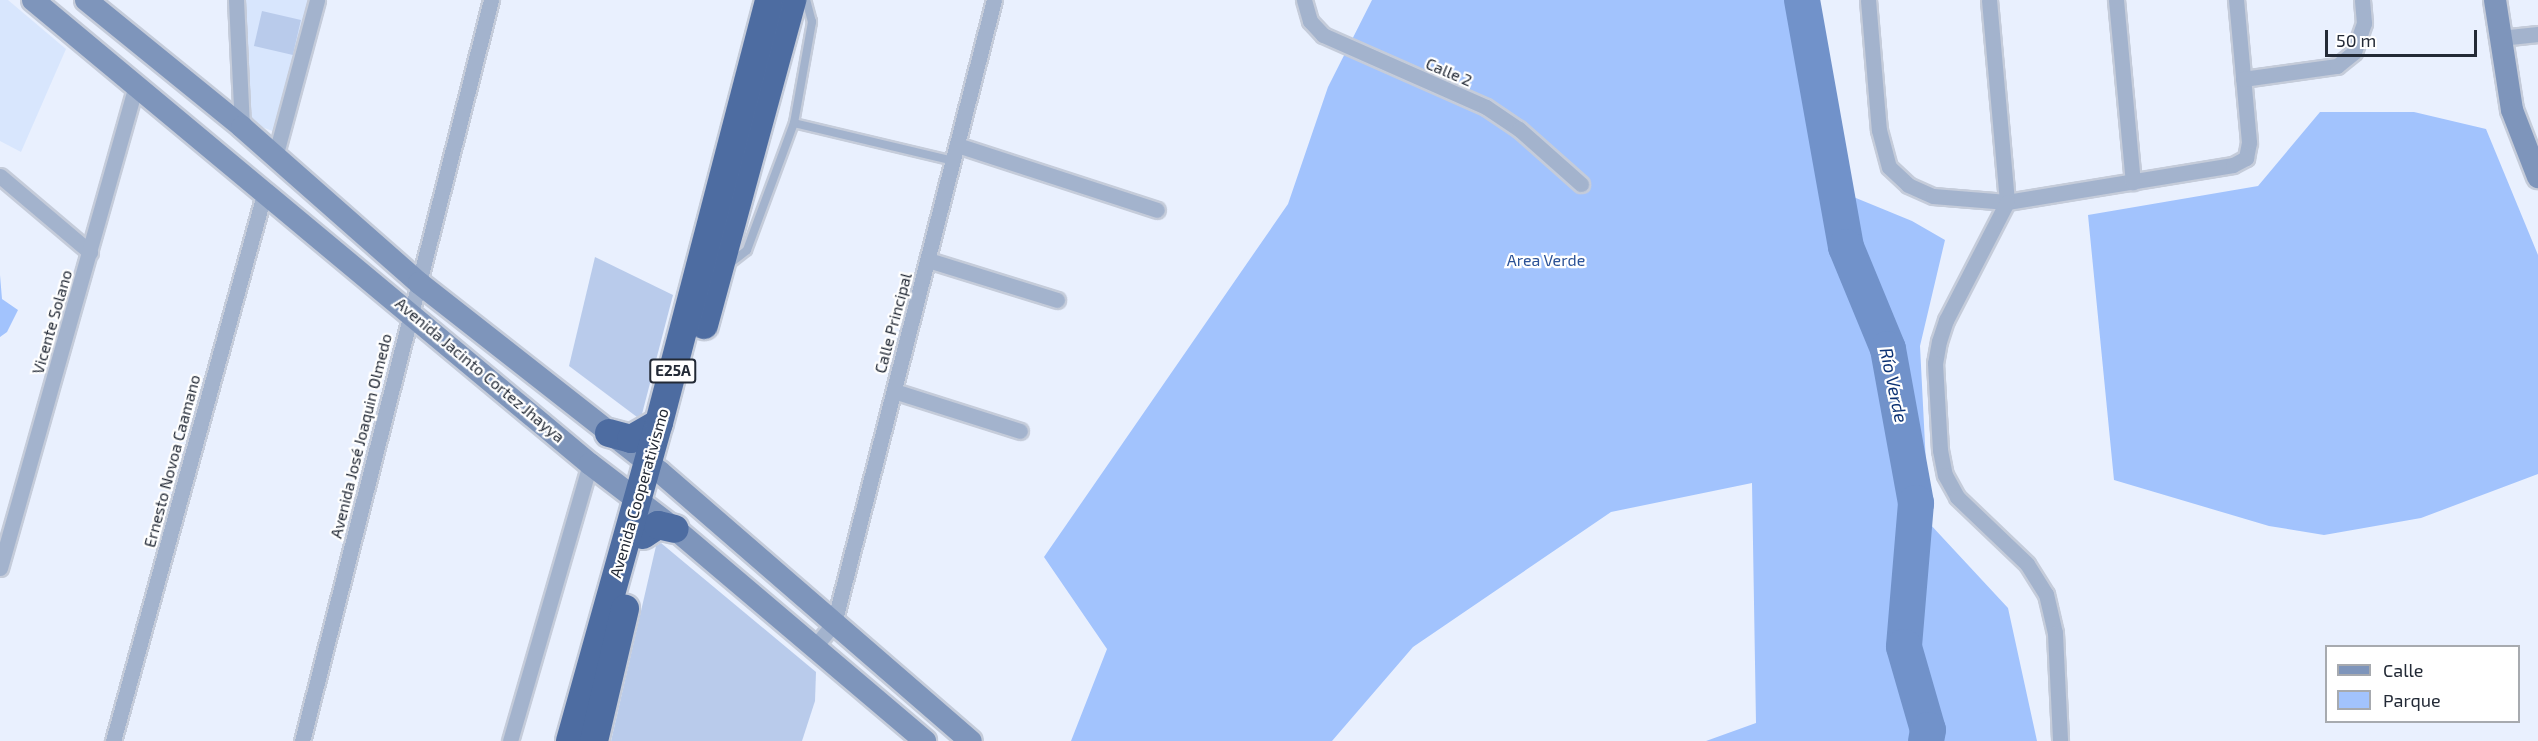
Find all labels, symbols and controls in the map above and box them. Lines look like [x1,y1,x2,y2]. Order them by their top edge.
scale bar [2328,18,2480,56]
text: 50 m [2336,29,2376,51]
street label: Calle 2 [1423,54,1475,90]
park label: Area Verde [1507,250,1585,270]
street label: Vicente Solano [28,268,76,376]
street label: Calle Principal [870,271,916,375]
street label: Avenida Jacinto Cortez Jhayya [391,293,569,447]
street label: Avenida José Joaquin Olmedo [326,331,396,541]
water label: Río Verde [1875,345,1913,425]
road number: E25A [649,359,697,383]
street label: Ernesto Novoa Caamano [140,372,204,550]
street label: Avenida Cooperativismo [606,406,672,580]
legend [2325,645,2520,723]
text: Calle [2383,659,2424,681]
text: Parque [2383,689,2441,711]

